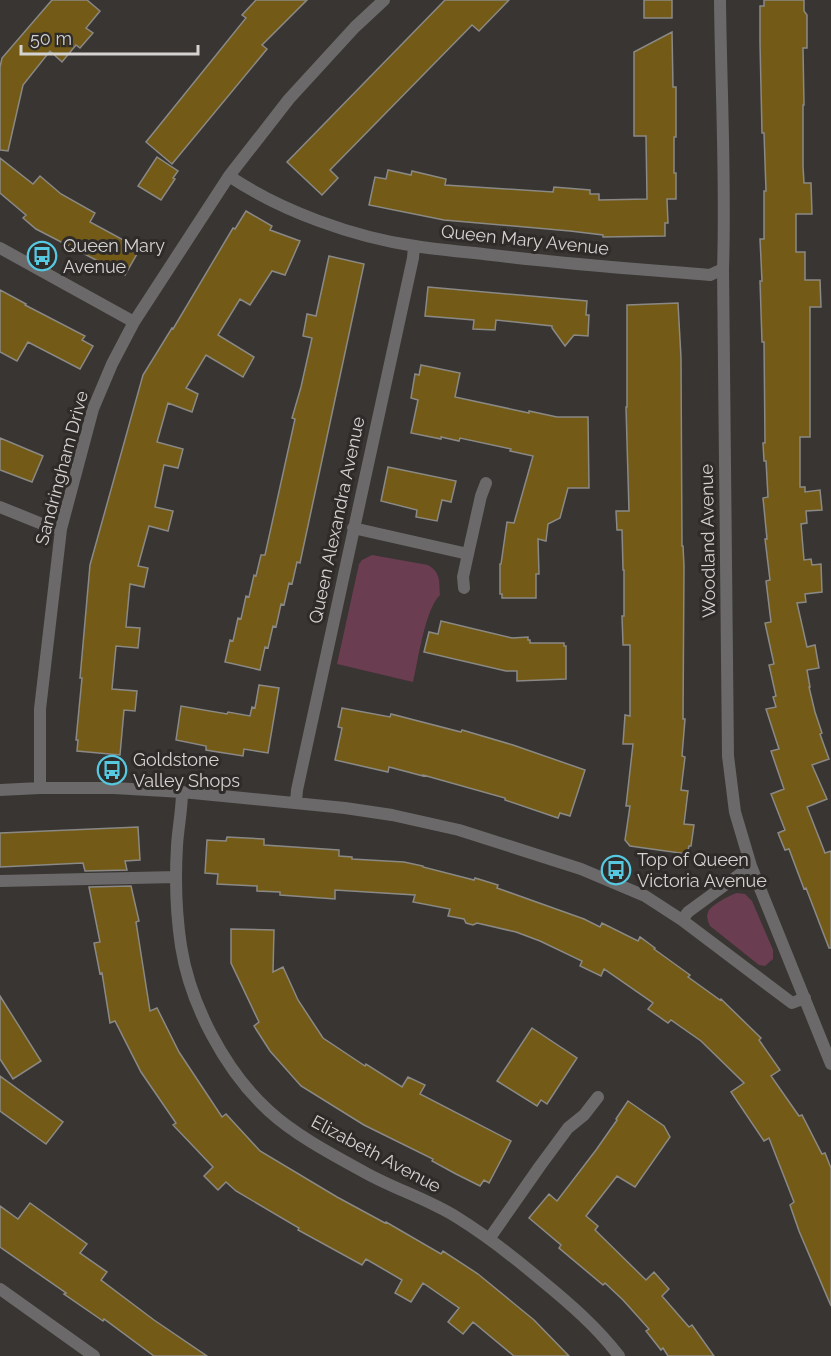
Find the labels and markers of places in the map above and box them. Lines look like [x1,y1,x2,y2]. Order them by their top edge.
place label: Queen Mary Avenue [63,235,165,277]
bus stop icon: Queen Mary Avenue [26,240,58,272]
place label: Goldstone Valley Shops [133,749,240,791]
bus stop icon: Goldstone Valley Shops [96,754,128,786]
place label: Top of Queen Victoria Avenue [637,849,767,891]
bus stop icon: Top of Queen Victoria Avenue [600,854,632,886]

